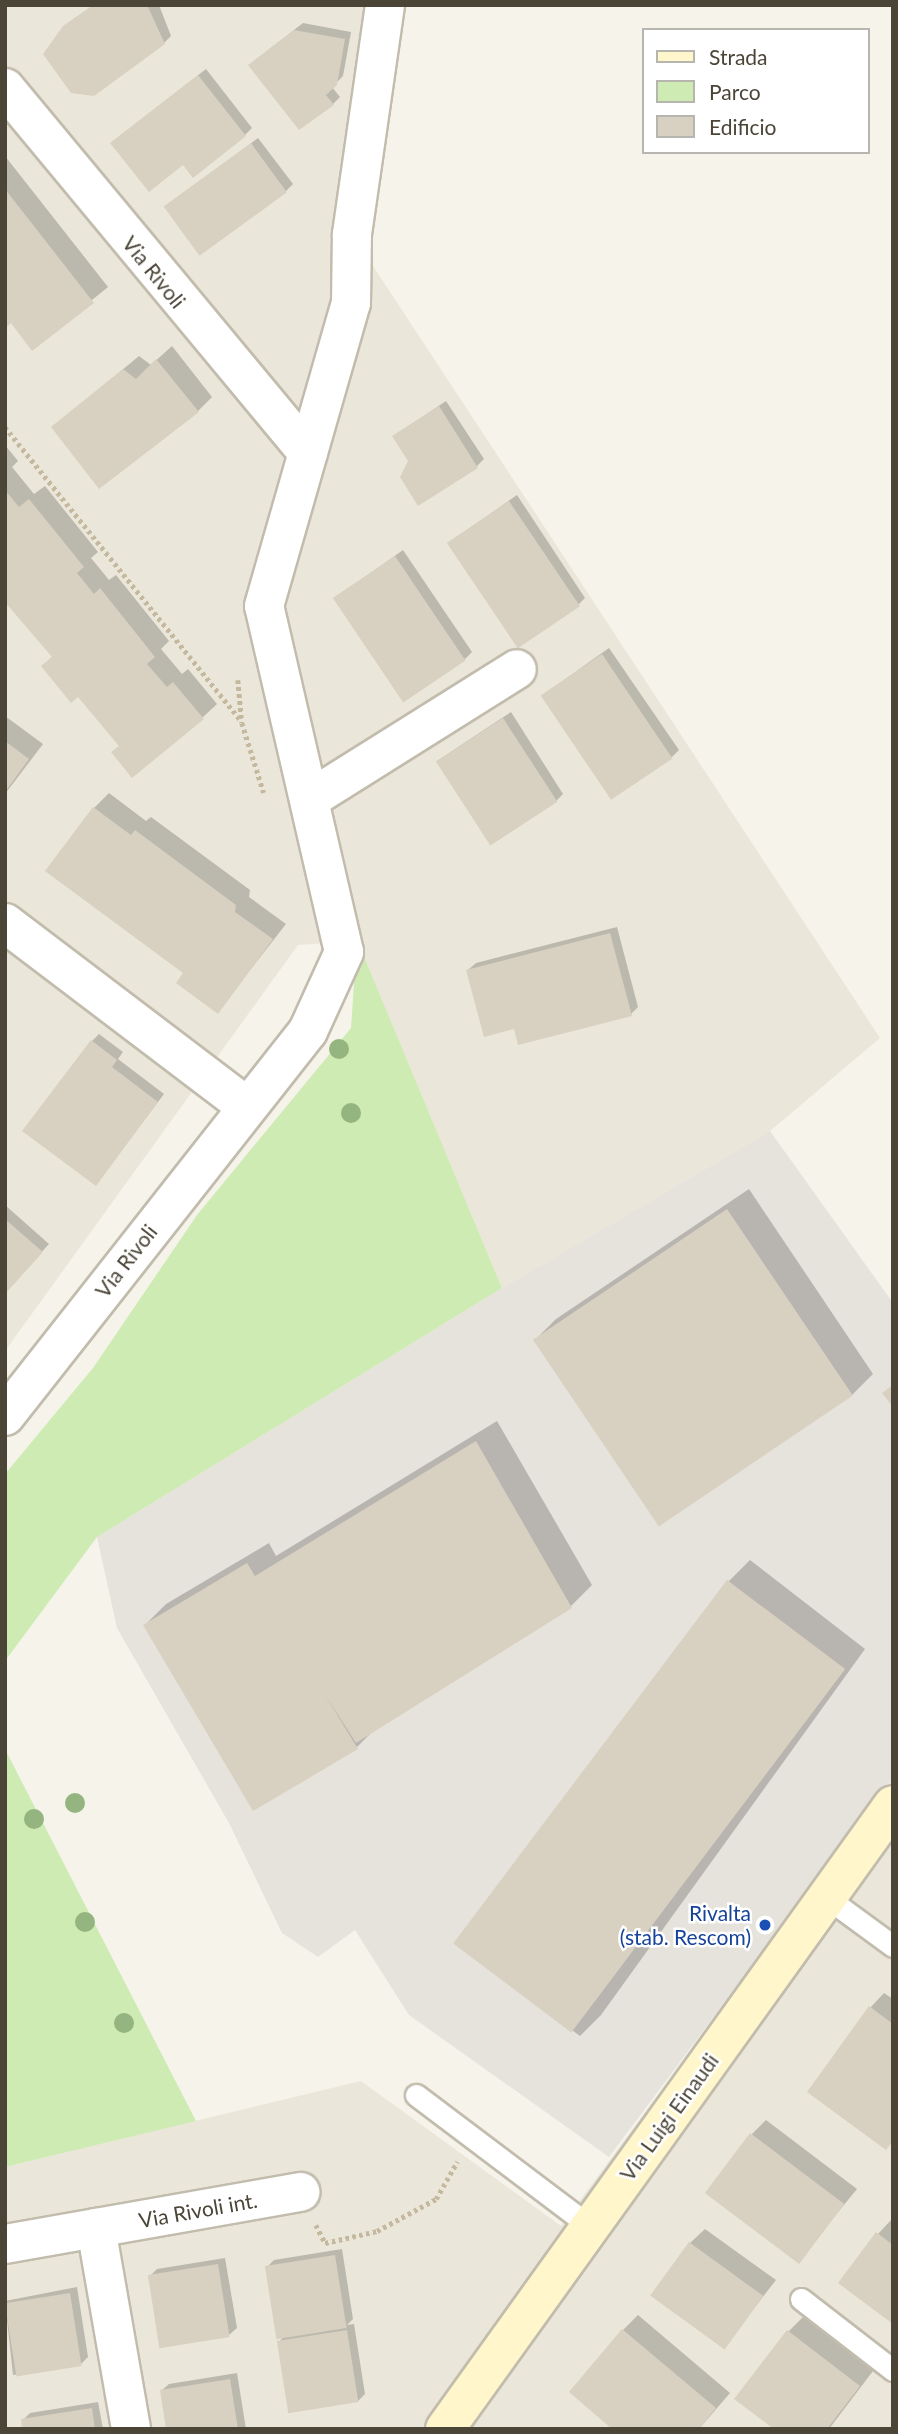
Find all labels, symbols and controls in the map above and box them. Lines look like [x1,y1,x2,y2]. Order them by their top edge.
legend [642,28,870,154]
text: Strada [709,44,768,69]
text: Parco [709,79,761,104]
text: Edificio [709,114,776,139]
street label: Via Rivoli [117,231,191,313]
street label: Via Rivoli [90,1220,162,1302]
place label: Rivalta (stab. Rescom) [620,1900,751,1950]
marker: Rivalta (stab. Rescom) [757,1917,773,1933]
street label: Via Luigi Einaudi [614,2048,724,2186]
street label: Via Rivoli int. [137,2187,259,2233]

